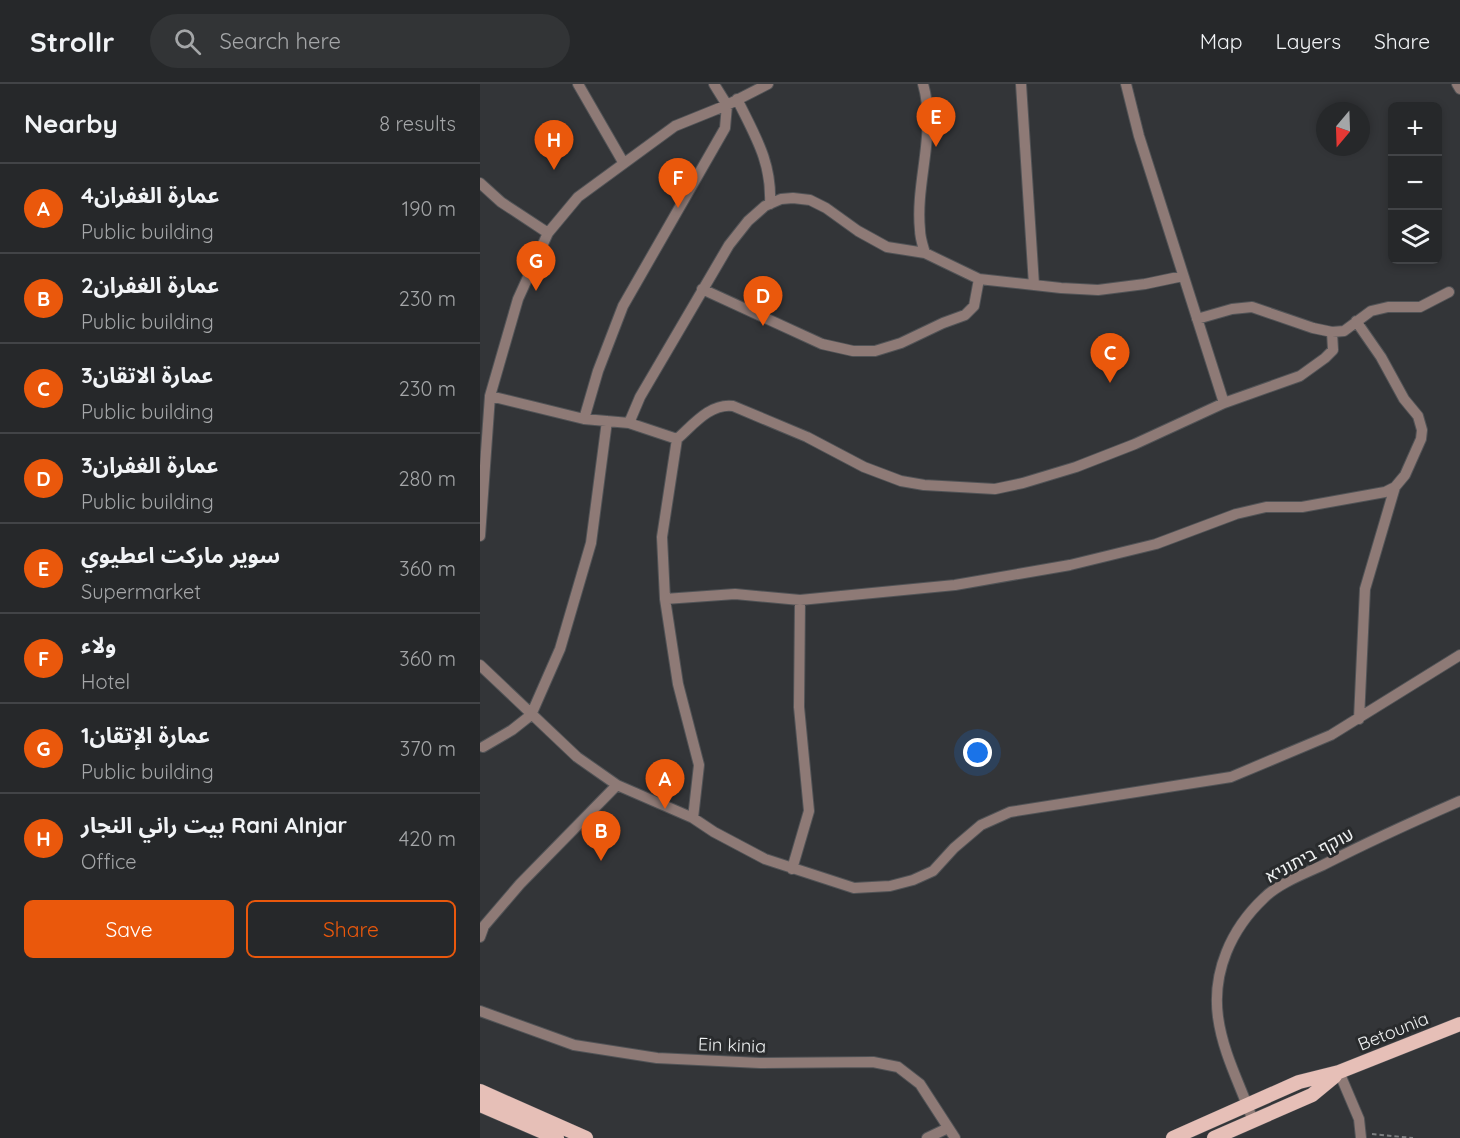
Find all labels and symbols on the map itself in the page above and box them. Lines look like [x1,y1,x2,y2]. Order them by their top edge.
pin: E [916,98,956,147]
north arrow [1316,102,1370,156]
pin: H [534,120,574,170]
pin: F [658,158,698,208]
pin: G [516,242,556,291]
pin: D [744,276,782,326]
pin: C [1090,334,1130,383]
your location [963,738,992,767]
pin: A [646,760,684,809]
pin: B [582,812,620,861]
street label: עוקף ביתוניא [1261,822,1357,888]
street label: Betounia [1354,1006,1432,1056]
street label: Ein kinia [698,1032,766,1058]

